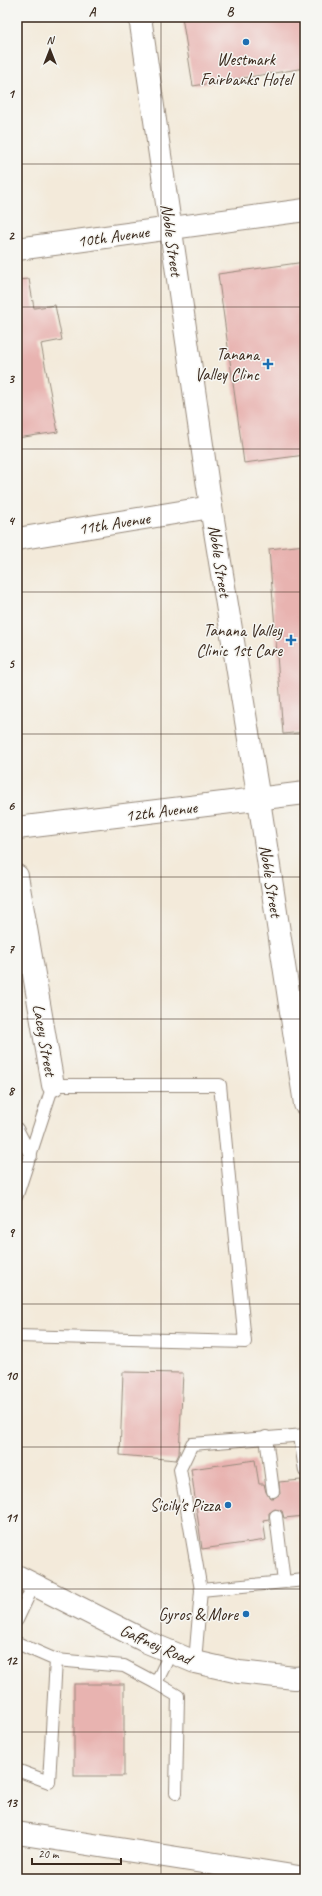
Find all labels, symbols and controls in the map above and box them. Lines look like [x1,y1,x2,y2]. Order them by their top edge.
text: A [89,4,97,20]
text: B [227,4,235,20]
north arrow [30,30,70,70]
text: N [47,33,56,47]
marker: Westmark Fairbanks Hotel [241,37,251,47]
place label: Westmark Fairbanks Hotel [200,49,295,90]
text: 1 [8,86,16,102]
street label: Noble Street [156,203,187,280]
street label: 10th Avenue [76,221,152,252]
text: 2 [8,228,15,244]
place label: Tanana Valley Clinc [195,344,261,385]
marker: Tanana Valley Clinc [262,358,274,370]
text: 3 [8,371,15,387]
street label: 11th Avenue [77,507,153,539]
text: 4 [8,513,16,529]
street label: Noble Street [203,523,236,601]
place label: Tanana Valley Clinic 1st Care [196,620,283,661]
marker: Tanana Valley Clinic 1st Care [285,634,297,646]
text: 5 [8,656,15,672]
street label: 12th Avenue [124,797,199,826]
text: 6 [8,798,15,814]
street label: Noble Street [254,843,287,921]
text: 7 [8,941,15,957]
street label: Lacey Street [28,1002,62,1080]
text: 8 [8,1083,16,1099]
text: 9 [8,1225,15,1241]
text: 10 [5,1368,18,1384]
place label: Sicily's Pizza [150,1495,221,1516]
marker: Sicily's Pizza [223,1500,233,1510]
text: 11 [5,1510,19,1526]
place label: Gyros & More [158,1604,239,1625]
marker: Gyros & More [241,1609,251,1619]
street label: Gaffney Road [117,1619,197,1671]
text: 12 [5,1653,18,1669]
text: 13 [5,1795,18,1811]
scale bar [32,1840,121,1866]
text: 20 m [38,1846,60,1862]

